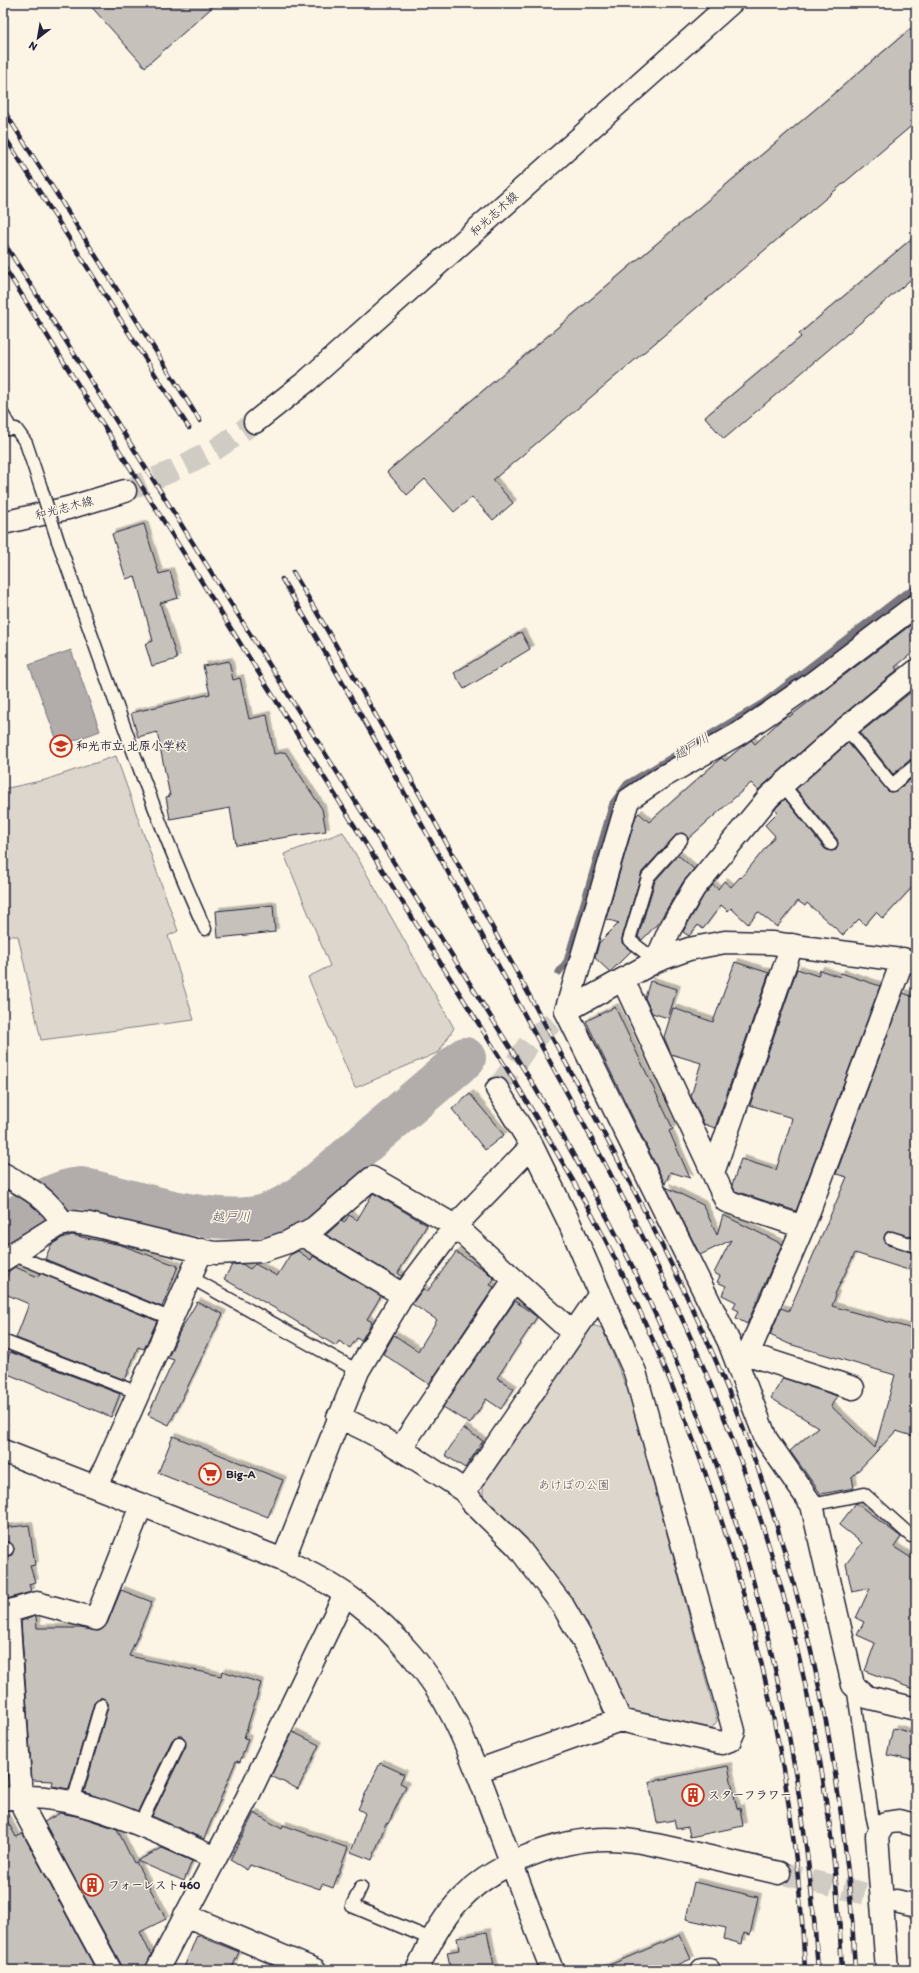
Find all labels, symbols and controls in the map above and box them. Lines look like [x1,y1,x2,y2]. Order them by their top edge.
north arrow [18,18,58,58]
text: N [27,39,40,54]
street label: 和光志木線 [467,189,521,239]
street label: 和光志木線 [33,493,95,523]
water label: 越戸川 [670,730,712,763]
school or university icon: 和光市立 北原小学校 [48,733,74,759]
place label: 和光市立 北原小学校 [76,739,187,753]
water label: 越戸川 [210,1209,251,1224]
supermarket icon: Big-A [197,1461,223,1487]
place label: Big-A [226,1467,256,1482]
park label: あけぼの公園 [538,1478,610,1492]
building icon: スターフラワー [680,1782,706,1808]
place label: スターフラワー [708,1788,792,1802]
building icon: フォーレスト460 [79,1872,105,1898]
place label: フォーレスト460 [108,1878,200,1892]

